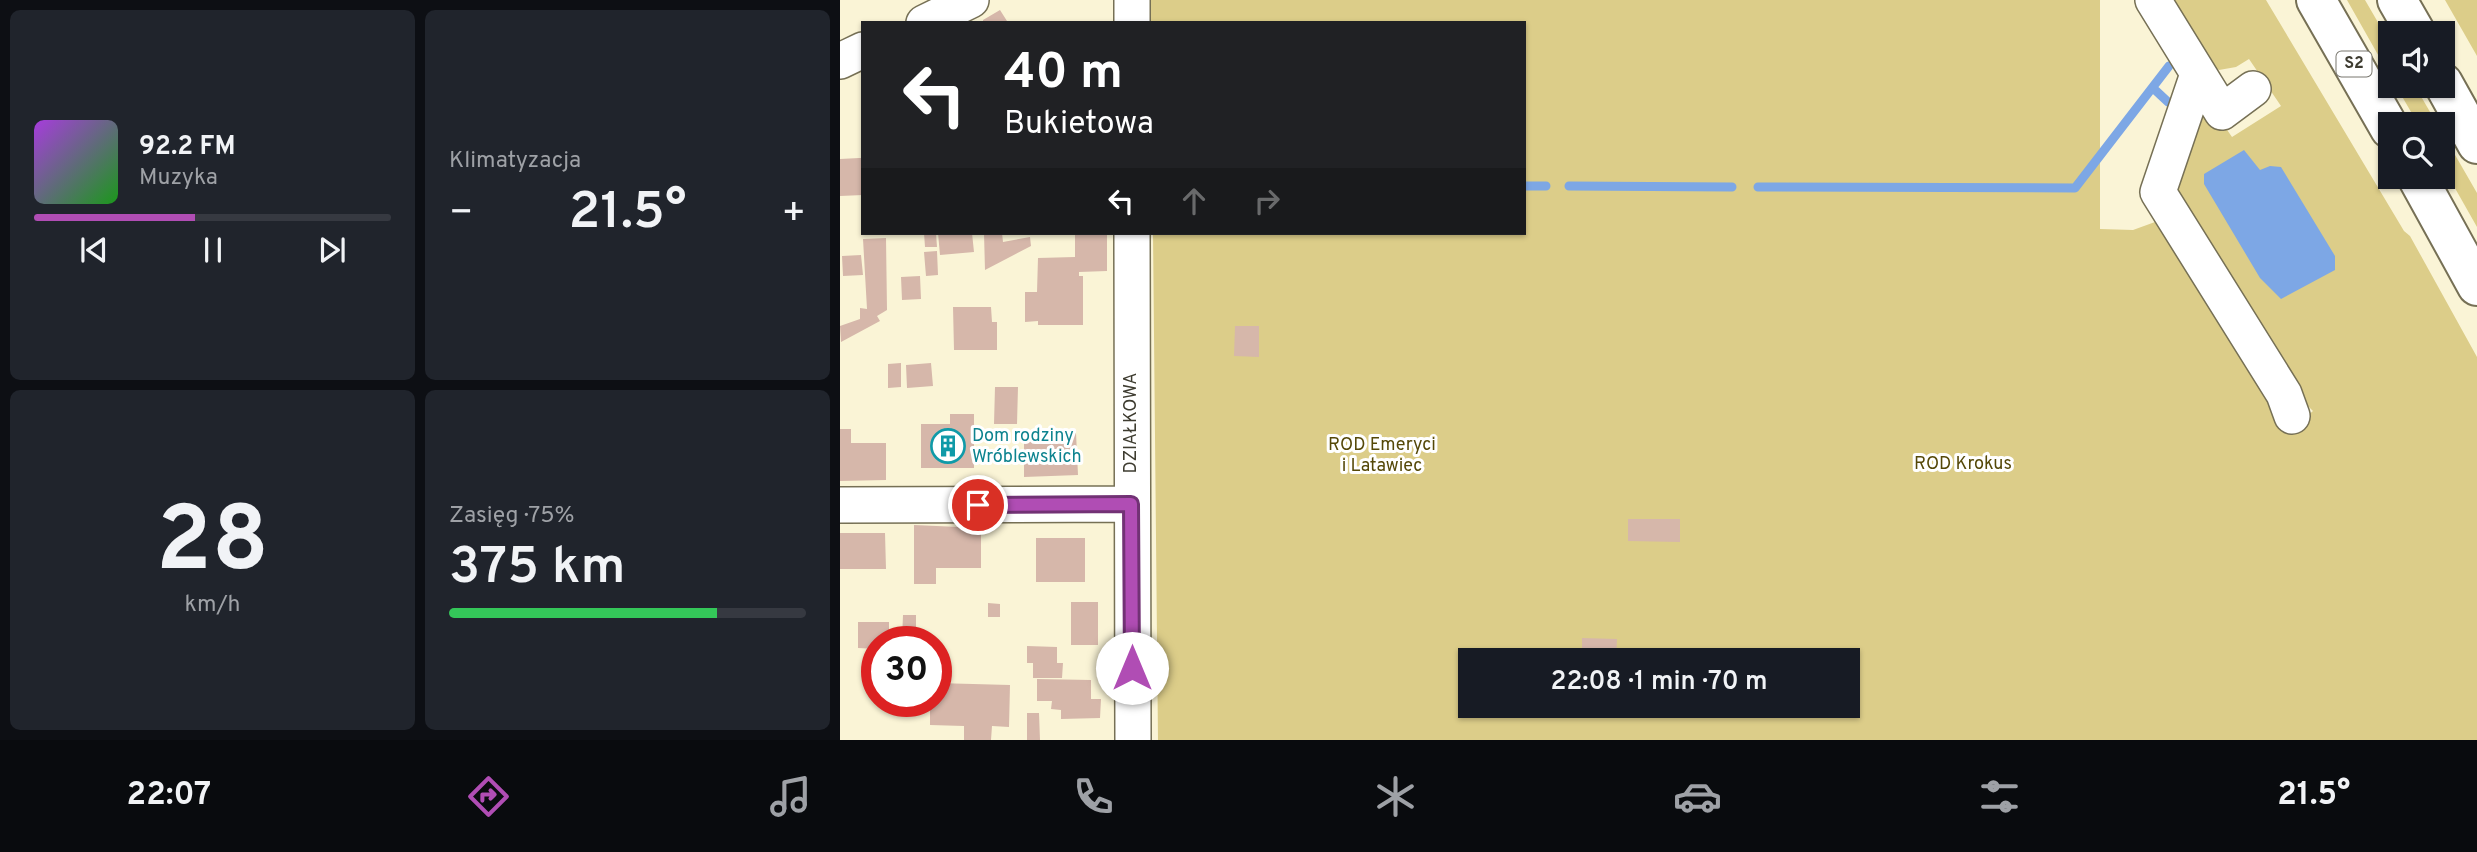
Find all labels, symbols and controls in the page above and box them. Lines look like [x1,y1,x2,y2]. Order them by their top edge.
map controls [2378,21,2455,189]
button: sound [2378,21,2455,98]
text: 40 m [1004,44,1123,106]
icon: left [889,49,980,140]
road number: S2 [2336,52,2372,76]
text: Bukietowa [1004,105,1154,145]
button: search [2378,112,2455,189]
text: 92.2 FM [139,131,236,164]
text: Klimatyzacja [449,147,581,176]
text: Muzyka [139,164,218,193]
text: 21.5° [569,181,686,247]
icon: left [1102,182,1140,220]
icon: ahead [1175,182,1213,220]
icon: right [1248,182,1286,220]
text: − [449,190,474,239]
text: + [781,190,806,239]
icon: previous [75,231,113,269]
icon: pause [194,231,232,269]
icon: next [313,231,351,269]
street label: DZIAŁKOWA [1120,373,1143,473]
place label: Dom rodziny Wróblewskich [972,425,1082,469]
building icon: Dom rodziny Wróblewskich [929,427,967,465]
park label: ROD Emeryci i Latawiec [1328,434,1436,478]
park label: ROD Krokus [1914,453,2012,476]
pin [948,475,1008,535]
icon: arrive [959,486,997,524]
text: 28 [156,488,269,603]
text: Zasięg · 75% [449,502,575,531]
text: 375 km [449,536,626,602]
text: km/h [185,591,240,620]
speed limit sign: 30 [861,626,952,717]
position arrow [1095,631,1169,705]
text: 22:08 · 1 min · 70 m [1550,666,1768,699]
icon: directions [464,772,513,821]
icon: music [766,772,815,821]
icon: phone [1069,772,1118,821]
icon: climate [1371,772,1420,821]
icon: car [1673,772,1722,821]
icon: filters [1975,772,2024,821]
text: 22:07 [127,776,211,816]
text: 21.5° [2277,776,2350,816]

